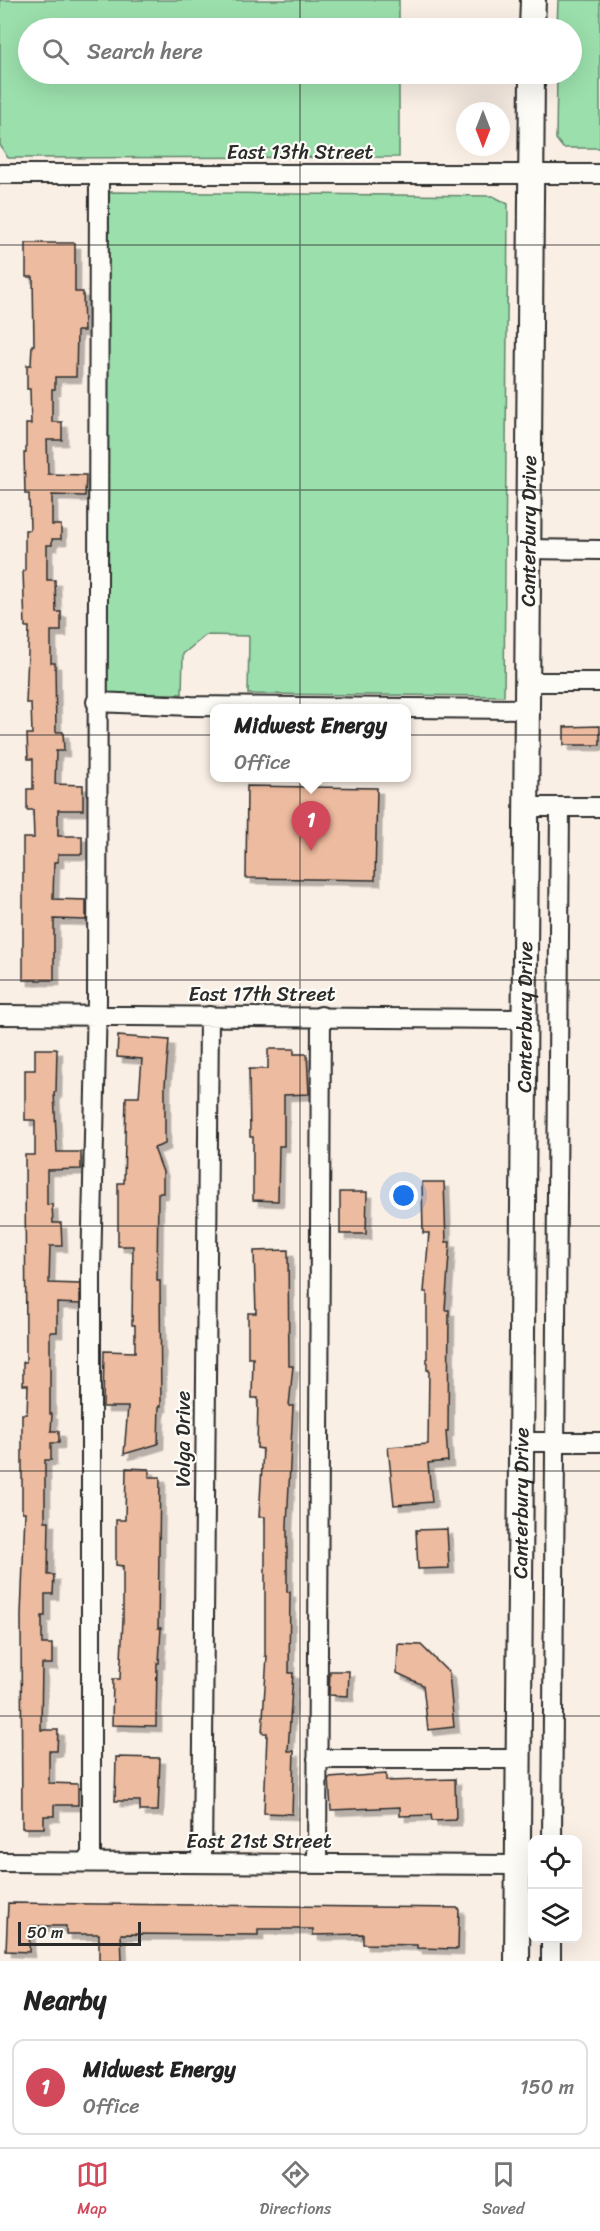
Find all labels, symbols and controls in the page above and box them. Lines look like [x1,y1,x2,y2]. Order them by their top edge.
search box [18,18,582,84]
text: Search here [87,32,203,71]
icon: search [39,35,72,68]
north arrow [456,102,510,156]
street label: East 13th Street [227,135,373,170]
street label: Canterbury Drive [511,455,547,607]
popup [210,704,411,782]
text: Midwest Energy [234,706,387,745]
text: Office [234,745,291,780]
pin: 1 [292,802,330,851]
street label: Canterbury Drive [507,941,543,1093]
street label: East 17th Street [189,977,336,1012]
your location [389,1181,418,1210]
street label: Volga Drive [166,1391,201,1487]
street label: Canterbury Drive [503,1427,539,1579]
street label: East 21st Street [186,1824,332,1859]
map controls [528,1835,582,1943]
button: locate [528,1835,582,1889]
button: layers [528,1889,582,1943]
text: 50 m [27,1918,63,1947]
scale bar [18,1919,141,1946]
text: Nearby [24,1977,106,2023]
text: Midwest Energy [83,2050,236,2089]
text: 1 [41,2070,50,2105]
text: 150 m [520,2070,574,2105]
text: Office [83,2089,139,2124]
tab: Map [76,2158,109,2223]
tab: Directions [260,2158,331,2223]
tab: Saved [482,2158,524,2223]

